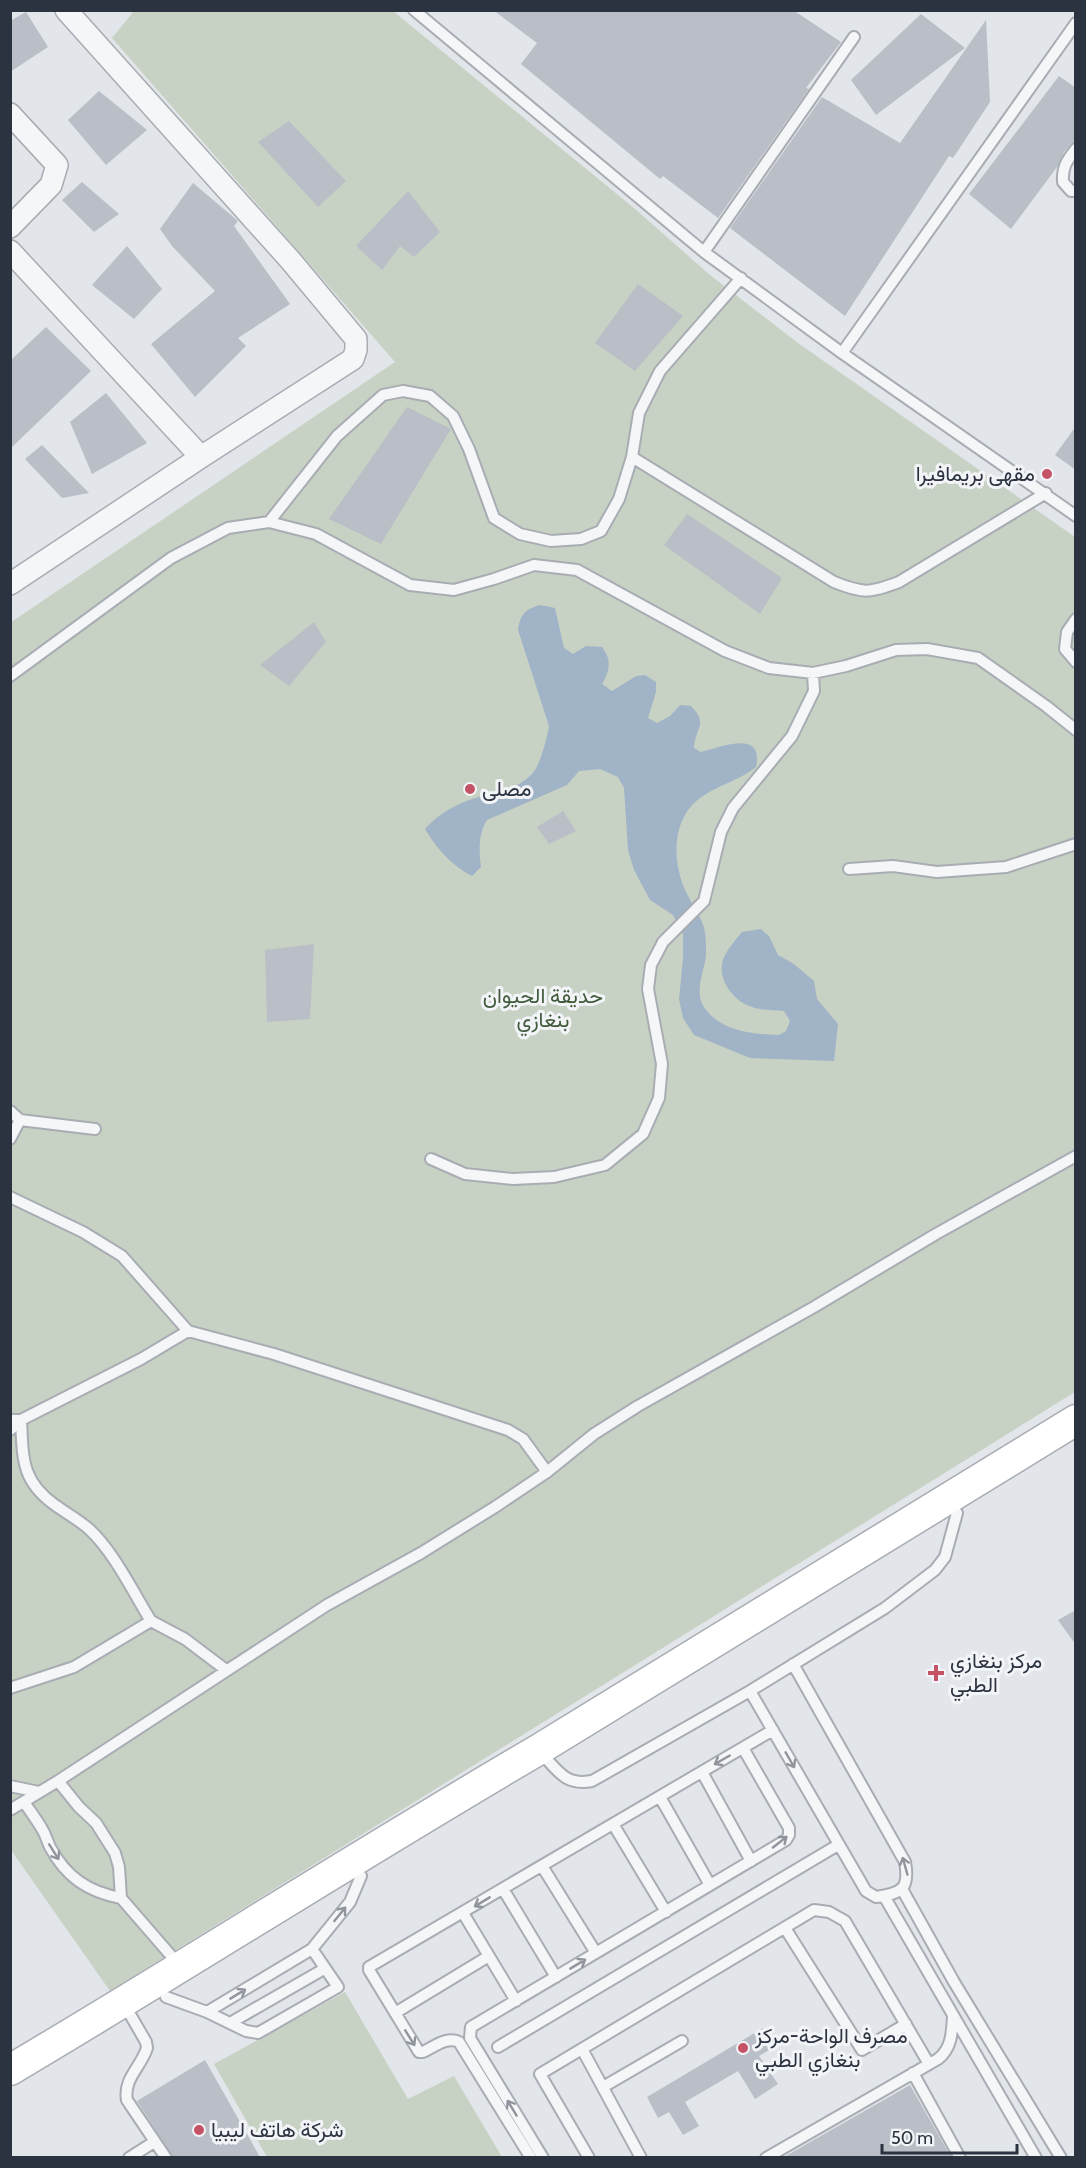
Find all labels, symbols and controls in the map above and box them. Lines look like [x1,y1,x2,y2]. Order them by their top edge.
place label: مقهى بريمافيرا [916,461,1035,487]
marker: مقهى بريمافيرا [1040,467,1054,481]
place label: مصلى [482,776,532,801]
marker: مصلى [463,782,477,796]
park label: حديقة الحيوان بنغازي [483,983,603,1037]
place label: مركز بنغازي الطبي [950,1648,1042,1702]
marker: مركز بنغازي الطبي [927,1664,945,1682]
one-way arrow [784,1751,796,1768]
one-way arrow [714,1754,731,1766]
one-way arrow [772,1836,788,1849]
one-way arrow [48,1843,60,1860]
one-way arrow [899,1857,910,1876]
one-way arrow [474,1896,491,1908]
one-way arrow [333,1907,346,1923]
one-way arrow [569,1958,586,1970]
one-way arrow [229,1987,246,1999]
place label: مصرف الواحة-مركز بنغازي الطبي [754,2023,908,2077]
one-way arrow [405,2029,417,2046]
marker: مصرف الواحة-مركز بنغازي الطبي [736,2041,750,2055]
one-way arrow [506,2100,518,2117]
place label: شركة هاتف ليبيا [211,2117,344,2143]
scale bar [882,2117,1017,2155]
marker: شركة هاتف ليبيا [192,2123,206,2137]
text: 50 m [891,2127,933,2149]

